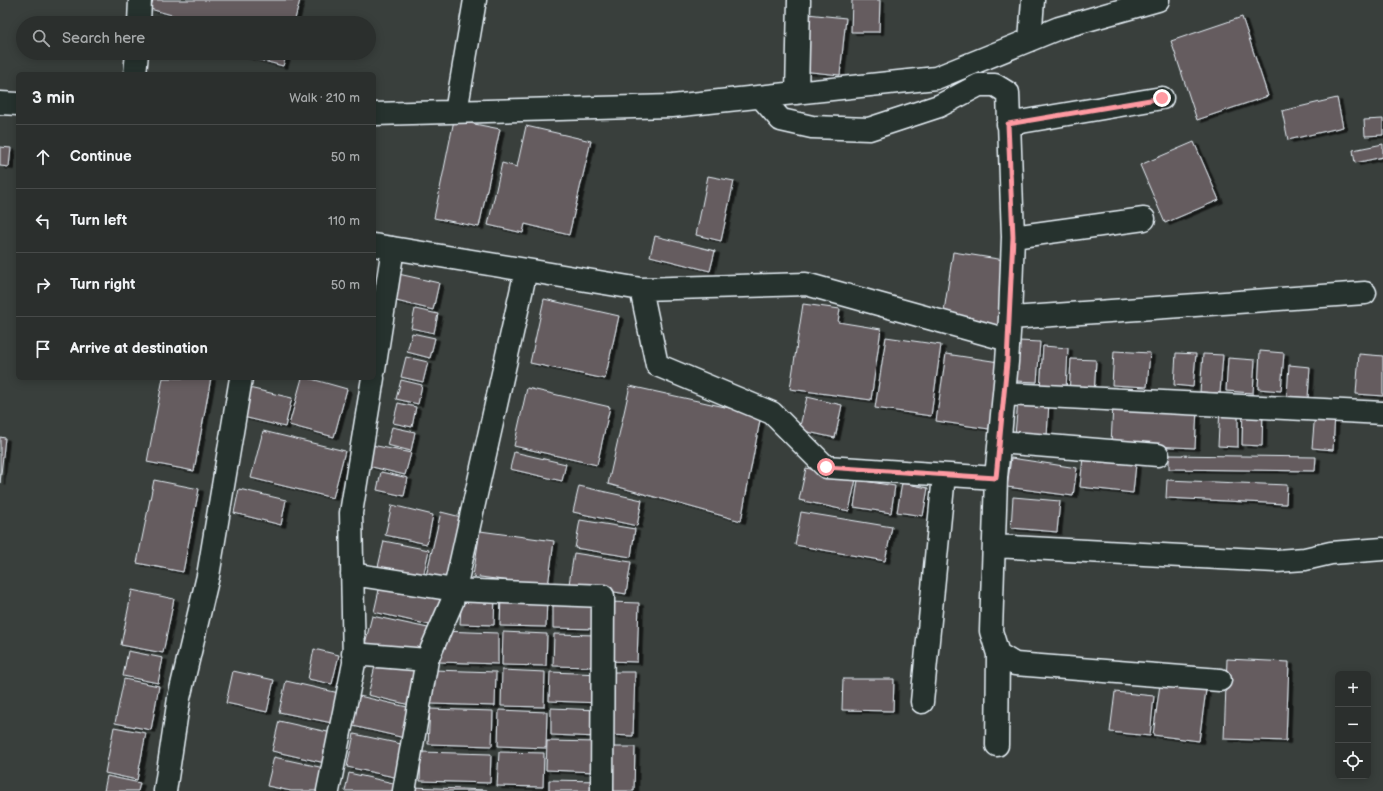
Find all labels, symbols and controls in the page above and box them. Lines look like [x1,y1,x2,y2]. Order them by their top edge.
search box [16,16,376,60]
icon: search [30,27,52,49]
text: Search here [62,29,145,48]
text: 3 min [32,88,75,108]
route end [1153,89,1171,107]
text: Walk · 210 m [289,90,360,106]
icon: ahead [32,146,54,168]
text: Continue [70,147,132,166]
text: 50 m [331,149,360,165]
icon: left [32,210,54,232]
text: Turn left [70,211,127,230]
text: 110 m [328,213,360,229]
icon: right [32,274,54,296]
text: Turn right [70,275,135,294]
text: 50 m [331,277,360,293]
icon: arrive [32,338,54,360]
text: Arrive at destination [70,339,208,358]
route start [817,458,835,476]
map controls [1335,671,1371,779]
button: + [1335,671,1371,707]
button: − [1335,707,1371,743]
button: locate [1335,743,1371,779]

